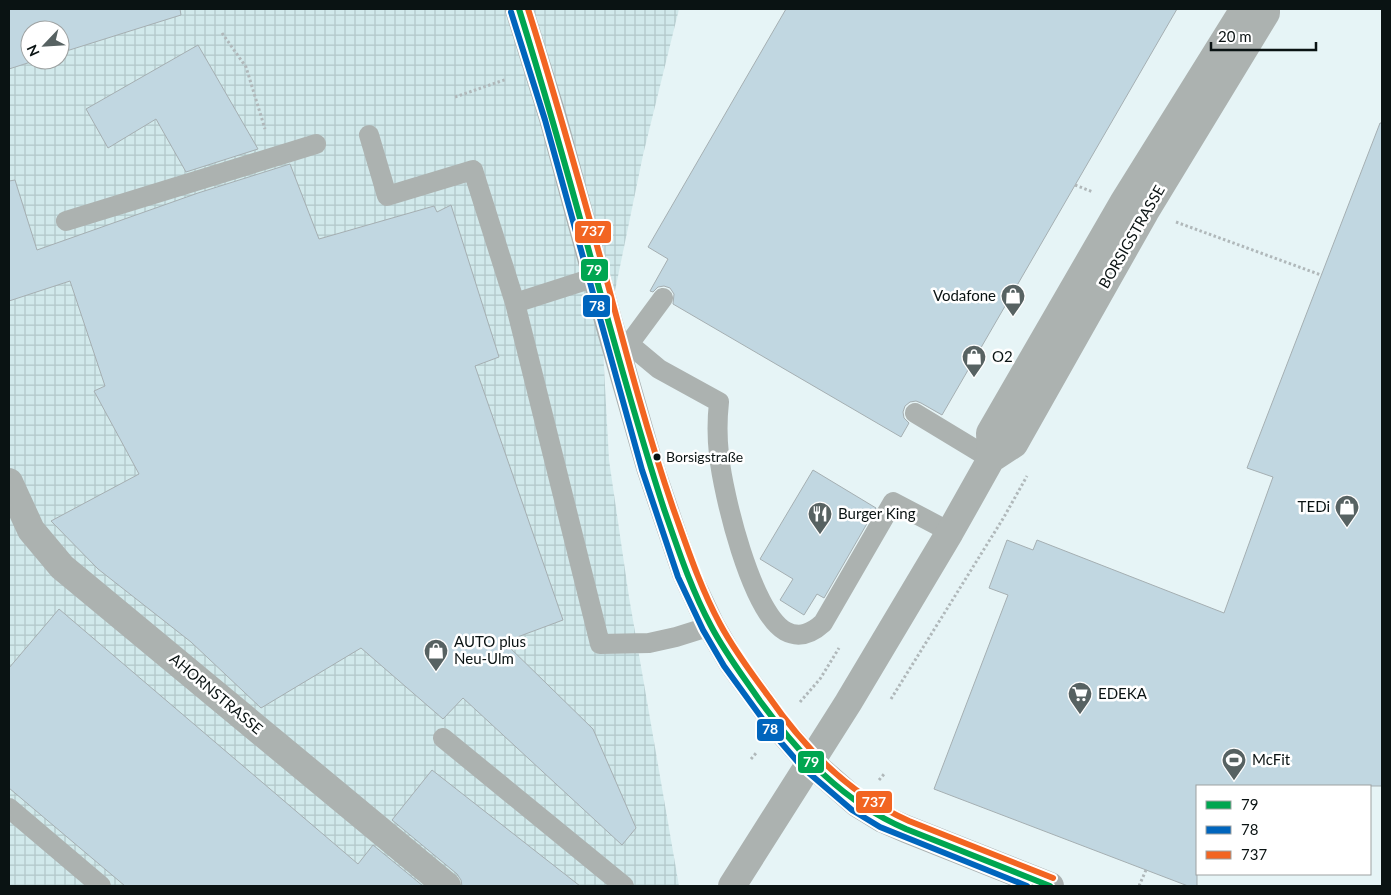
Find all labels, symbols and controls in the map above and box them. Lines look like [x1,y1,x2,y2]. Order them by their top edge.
north arrow [20,20,70,70]
scale bar [1211,20,1316,52]
text: 20 m [1218,27,1252,45]
text: N [23,42,43,59]
street label: BORSIGSTRASSE [1094,182,1168,291]
line badge: 737 [574,220,612,244]
text: 737 [581,222,605,239]
line badge: 79 [580,258,609,282]
text: 79 [586,261,602,278]
shop icon: Vodafone [1000,283,1026,317]
place label: Vodafone [933,286,996,304]
line badge: 78 [582,294,611,318]
text: 78 [589,297,605,314]
shop icon: O2 [961,344,987,378]
place label: O2 [992,347,1013,365]
place label: Borsigstraße [666,448,743,465]
marker: Borsigstraße [652,452,662,462]
shop icon: TEDi [1334,494,1360,528]
place label: TEDi [1298,497,1330,515]
restaurant icon: Burger King [807,501,833,535]
place label: Burger King [838,504,916,522]
place label: AUTO plus Neu-Ulm [454,632,526,667]
shop icon: AUTO plus Neu-Ulm [423,638,449,672]
street label: AHORNSTRASSE [166,649,267,737]
supermarket icon: EDEKA [1067,681,1093,715]
place label: EDEKA [1098,684,1148,702]
line badge: 78 [756,718,785,742]
text: 78 [762,720,778,737]
sports icon: McFit [1221,747,1247,781]
line badge: 79 [797,750,825,774]
place label: McFit [1252,750,1291,768]
text: 79 [803,753,819,770]
legend [1196,785,1371,875]
line badge: 737 [855,790,893,814]
text: 737 [862,793,886,810]
text: 79 [1241,795,1258,813]
text: 78 [1241,820,1258,838]
text: 737 [1241,845,1267,863]

